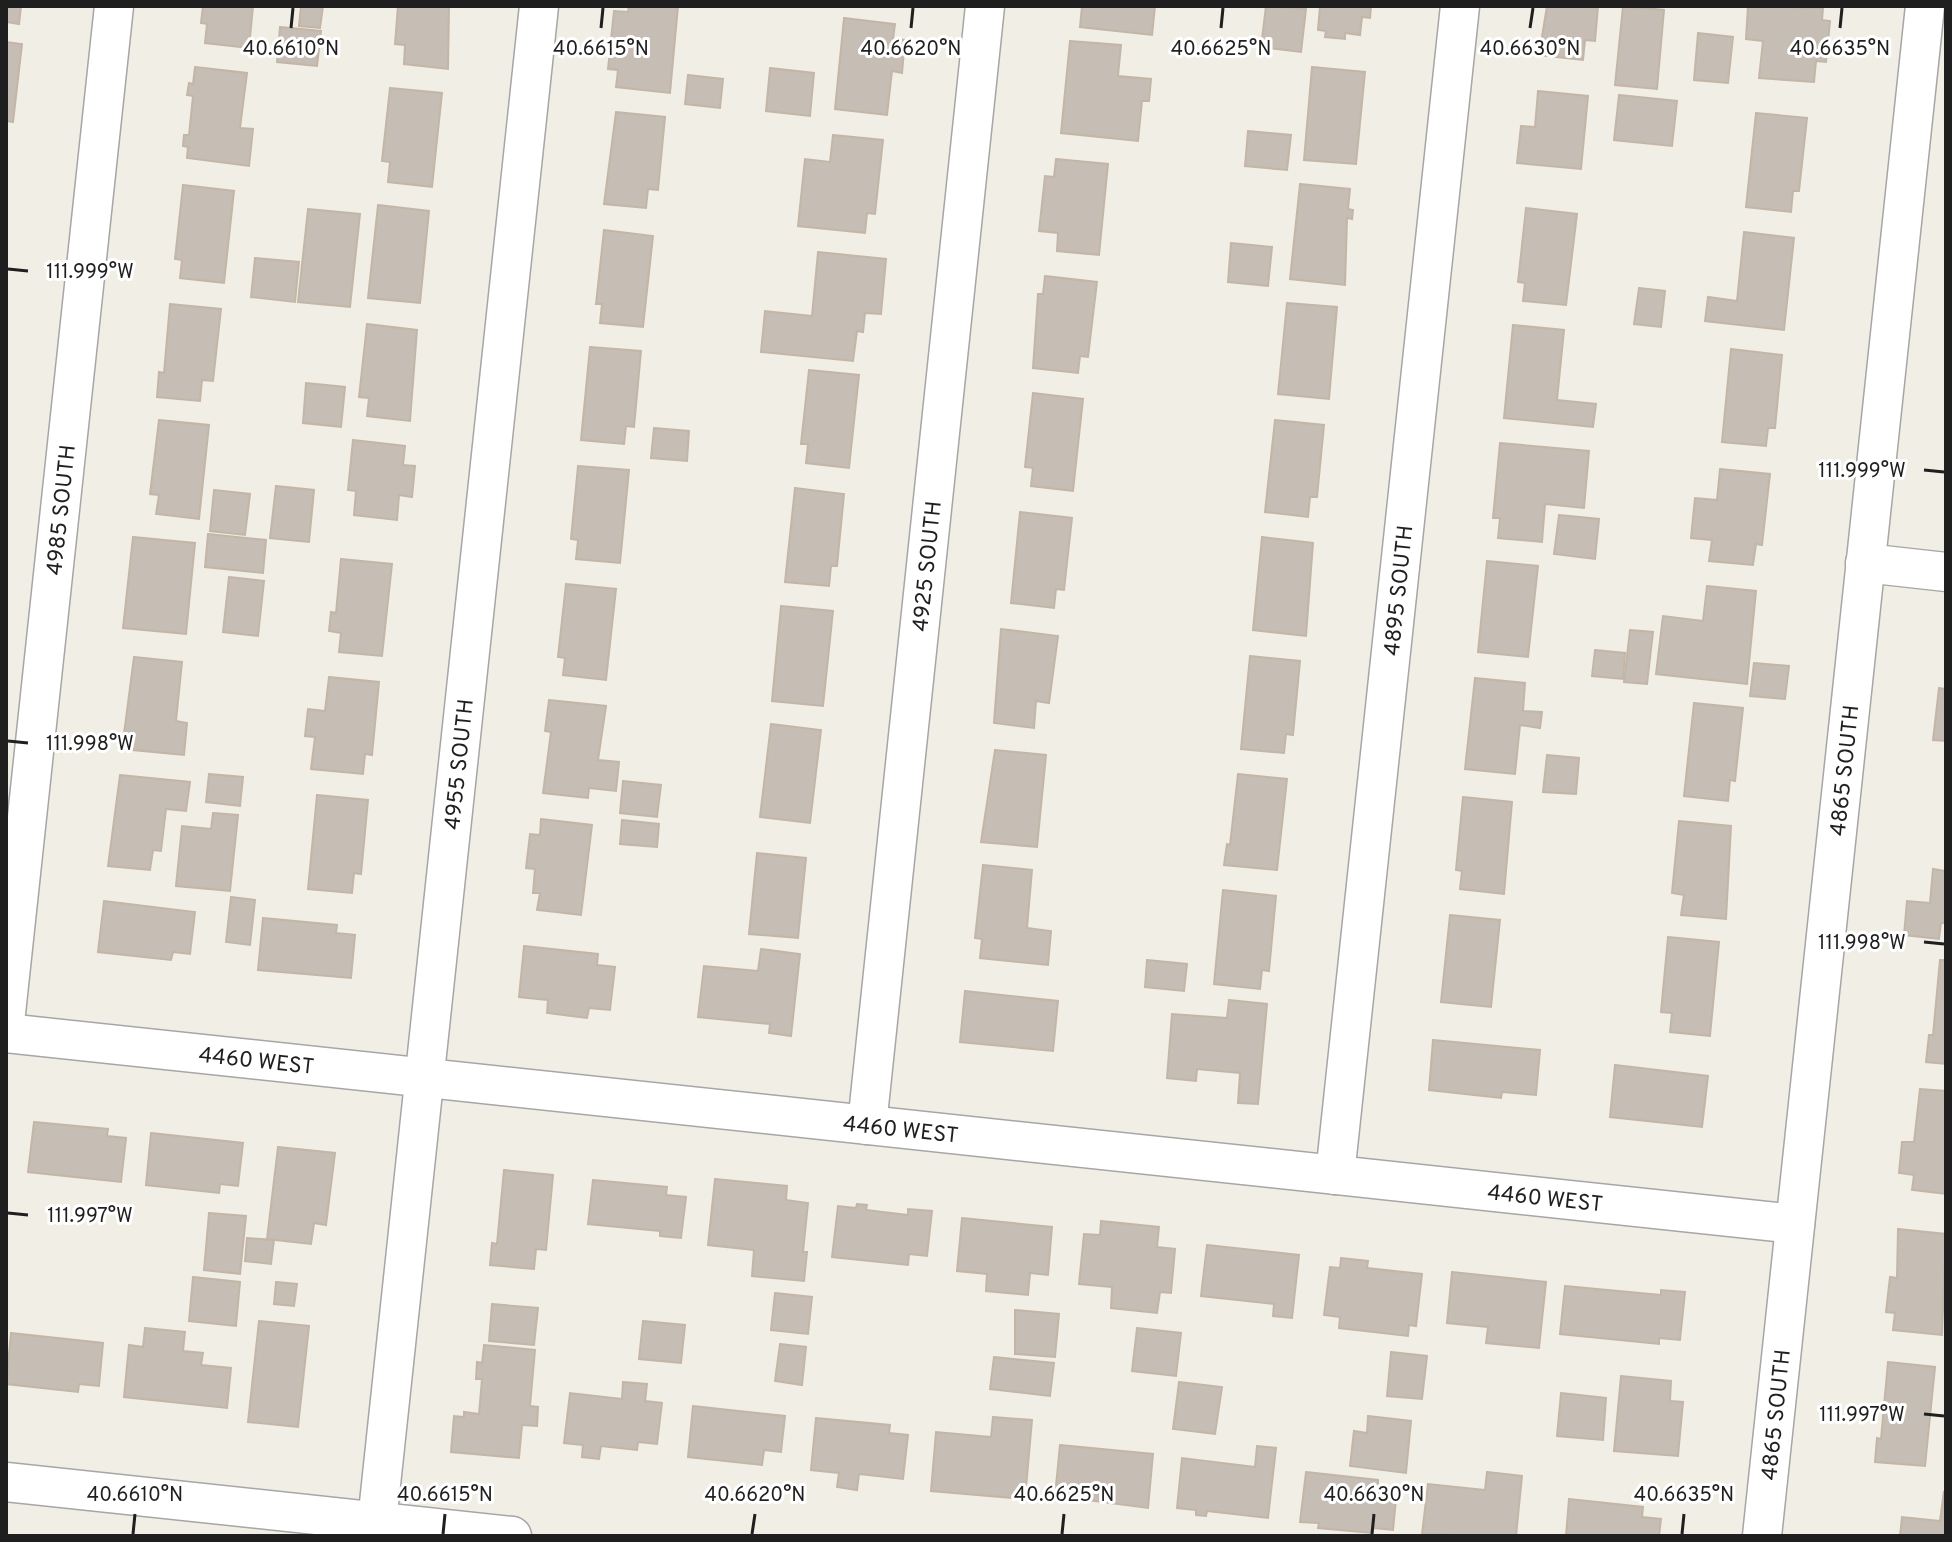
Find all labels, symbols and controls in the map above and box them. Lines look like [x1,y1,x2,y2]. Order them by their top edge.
text: 40.6610°N [243,37,339,63]
text: 40.6615°N [553,37,649,63]
text: 40.6620°N [860,37,962,63]
text: 40.6625°N [1171,37,1271,63]
text: 40.6630°N [1480,37,1580,63]
text: 40.6635°N [1790,37,1890,63]
text: 111.999°W [46,260,134,286]
street label: 4985 SOUTH [42,443,83,577]
text: 111.999°W [1818,459,1906,485]
street label: 4925 SOUTH [908,500,949,633]
street label: 4895 SOUTH [1380,524,1420,657]
street label: 4955 SOUTH [440,698,481,831]
street label: 4865 SOUTH [1826,704,1866,838]
text: 111.998°W [46,732,134,758]
text: 111.998°W [1818,931,1906,957]
street label: 4460 WEST [197,1043,315,1082]
street label: 4460 WEST [841,1111,960,1151]
street label: 4460 WEST [1486,1180,1604,1219]
text: 111.997°W [47,1204,133,1230]
street label: 4865 SOUTH [1757,1348,1798,1482]
text: 111.997°W [1819,1403,1905,1429]
text: 40.6610°N [87,1483,183,1509]
text: 40.6615°N [397,1483,493,1509]
text: 40.6620°N [704,1483,806,1509]
text: 40.6625°N [1014,1483,1114,1509]
text: 40.6630°N [1324,1483,1424,1509]
text: 40.6635°N [1634,1483,1734,1509]

